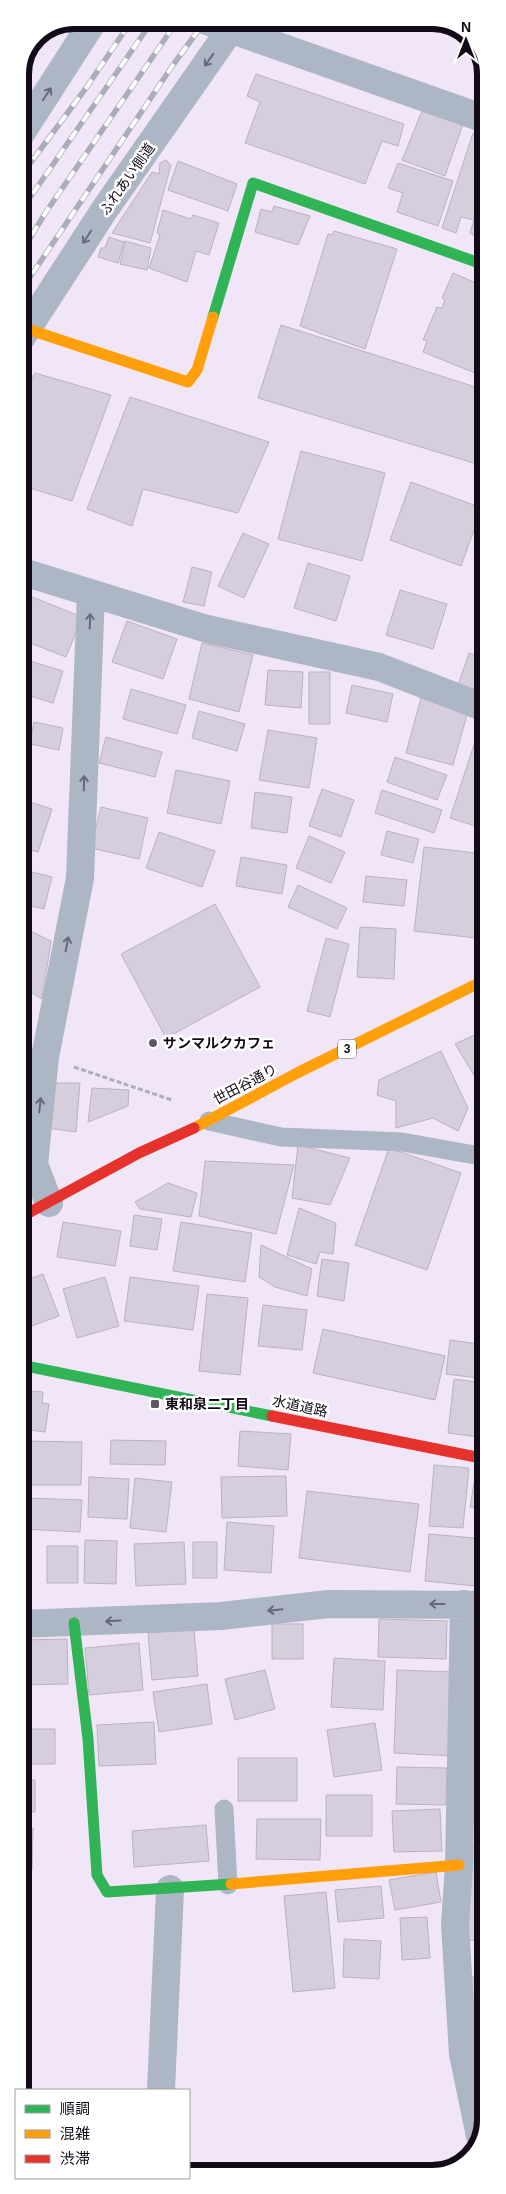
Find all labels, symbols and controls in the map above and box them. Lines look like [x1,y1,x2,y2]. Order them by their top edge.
north arrow [441,15,491,65]
text: N [461,19,471,35]
one-way arrow [204,53,214,67]
one-way arrow [42,87,52,101]
street label: ふれあい側道 [96,140,158,218]
one-way arrow [82,230,92,244]
one-way arrow [85,613,95,630]
one-way arrow [79,776,88,792]
one-way arrow [62,937,72,953]
place label: サンマルクカフェ [163,1035,275,1051]
marker: サンマルクカフェ [147,1037,159,1049]
road number: 3 [338,1040,356,1058]
street label: 世田谷通り [210,1061,280,1107]
one-way arrow [35,1097,45,1113]
street label: 水道道路 [271,1392,329,1420]
place label: 東和泉二丁目 [165,1396,249,1412]
marker: 東和泉二丁目 [149,1398,161,1410]
one-way arrow [429,1599,446,1609]
one-way arrow [267,1605,283,1615]
one-way arrow [105,1617,121,1626]
legend [15,2089,190,2179]
text: 順調 [60,2100,90,2117]
text: 混雑 [60,2125,90,2142]
text: 渋滞 [60,2150,90,2167]

